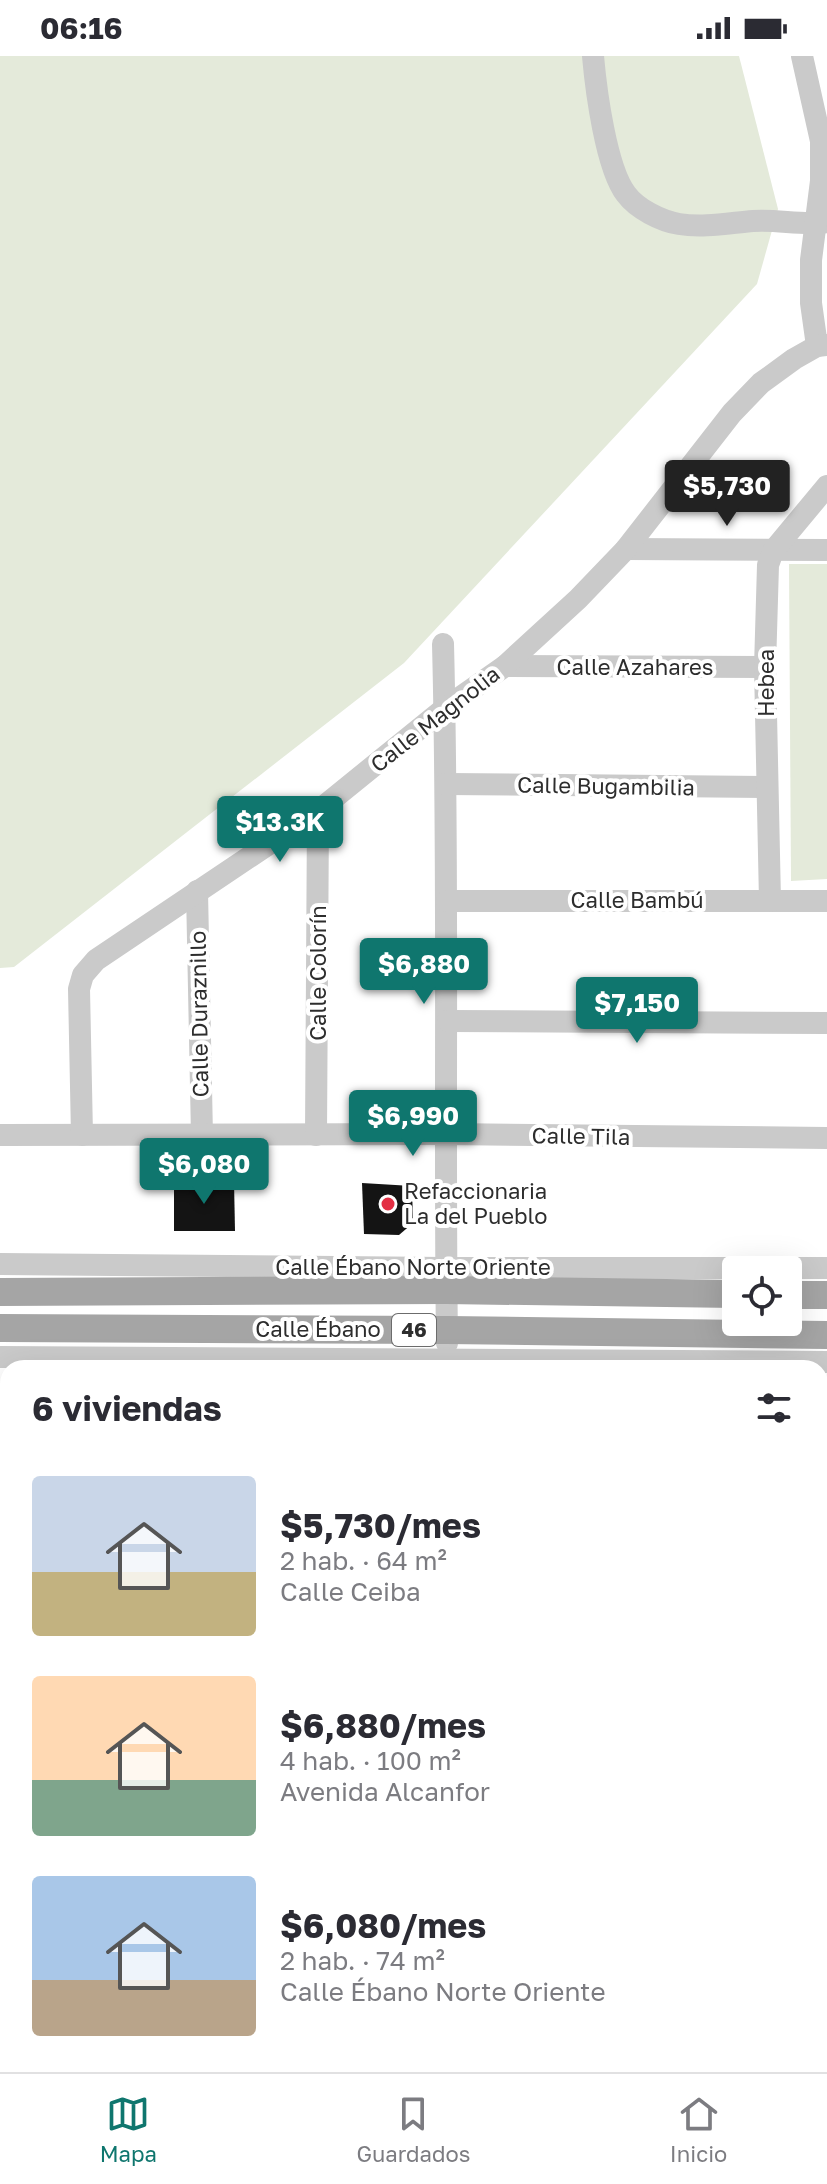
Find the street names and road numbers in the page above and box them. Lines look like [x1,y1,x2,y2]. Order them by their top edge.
street label: Hebea [752,649,779,717]
street label: Calle Azahares [557,653,713,680]
street label: Calle Magnolia [365,660,505,777]
street label: Calle Bugambilia [517,770,695,801]
street label: Calle Bambú [571,886,704,913]
street label: Calle Colorín [304,905,331,1041]
street label: Calle Duraznillo [184,930,213,1098]
street label: Calle Tila [532,1121,631,1150]
street label: Calle Ébano Norte Oriente [275,1253,551,1280]
road number: 46 [392,1314,436,1346]
street label: Calle Ébano [255,1315,381,1342]

